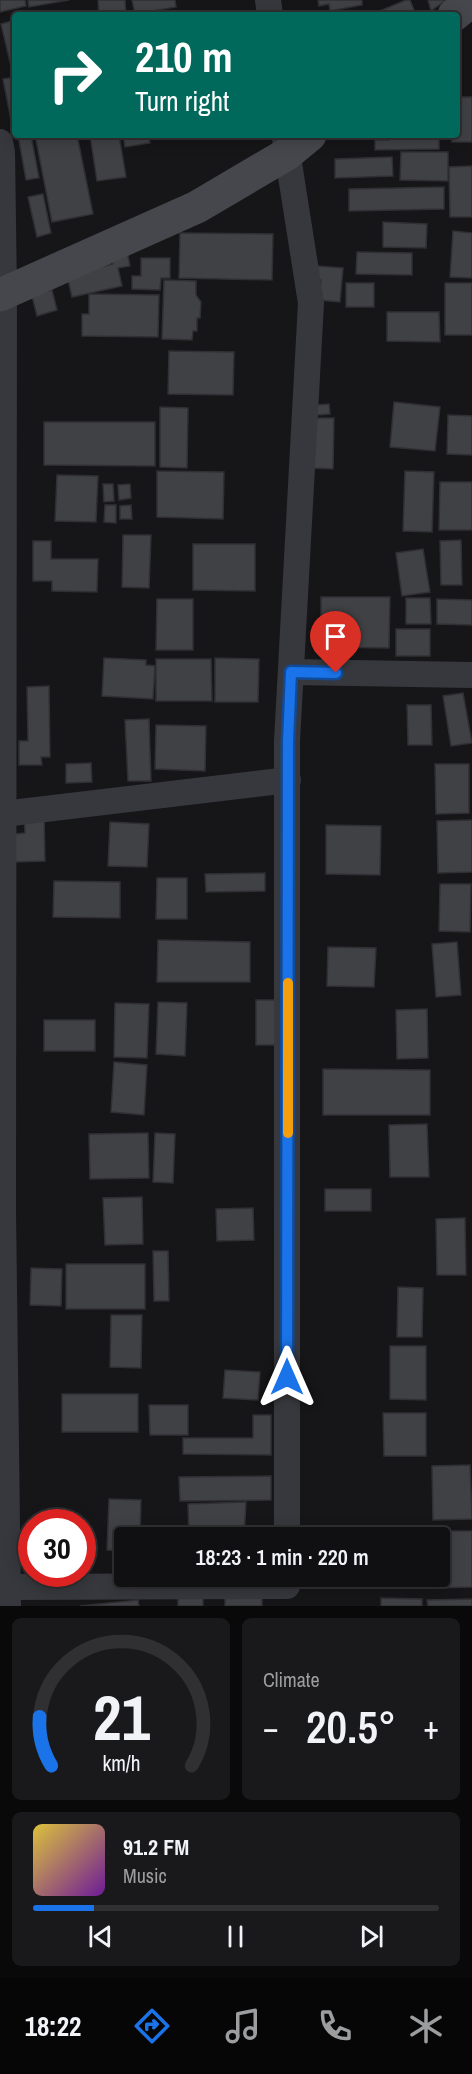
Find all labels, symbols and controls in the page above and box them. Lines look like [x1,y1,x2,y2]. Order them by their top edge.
text: 210 m [135,29,233,85]
icon: right [36,36,114,114]
text: Turn right [135,83,229,119]
pin [310,611,361,673]
icon: arrive [319,620,352,653]
position arrow [255,1345,319,1409]
speed limit sign: 30 [18,1509,96,1587]
text: 18:23 · 1 min · 220 m [195,1542,369,1572]
text: Climate [263,1666,320,1693]
text: 21 [93,1675,150,1759]
text: 20.5° [306,1696,396,1757]
text: − [263,1705,279,1749]
text: + [423,1705,439,1749]
text: km/h [102,1749,140,1778]
text: 91.2 FM [123,1832,189,1862]
text: Music [123,1862,167,1889]
icon: previous [84,1920,117,1953]
icon: pause [219,1920,252,1953]
icon: next [355,1920,388,1953]
icon: directions [131,2005,173,2047]
icon: music [222,2005,264,2047]
icon: phone [314,2005,356,2047]
icon: climate [405,2005,447,2047]
text: 18:22 [25,2008,81,2044]

